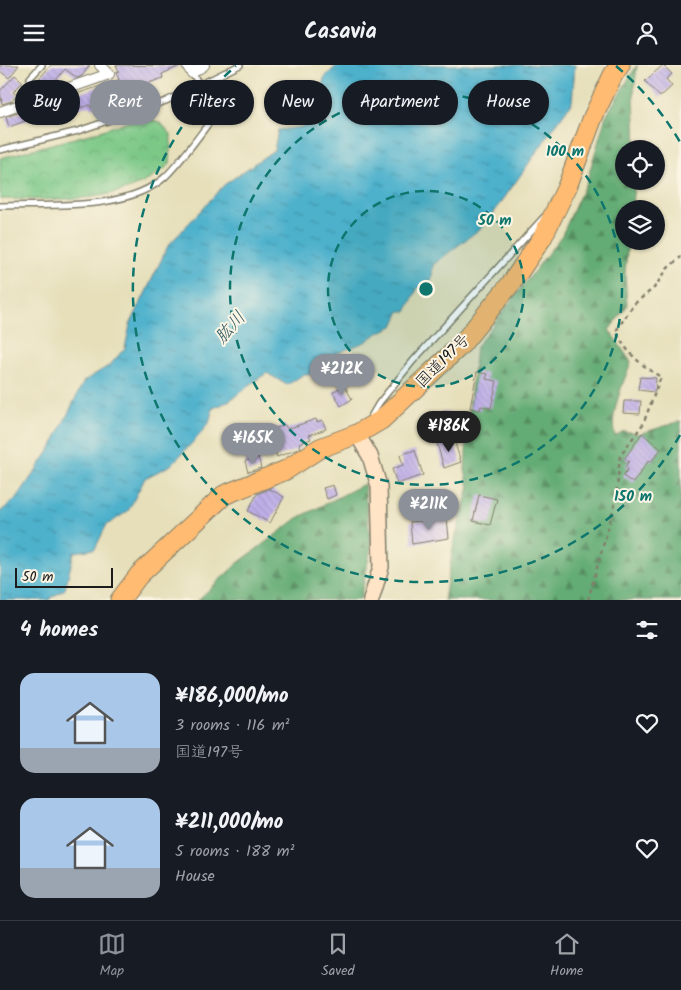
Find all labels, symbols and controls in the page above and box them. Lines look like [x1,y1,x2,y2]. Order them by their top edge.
text: Casavia [304,15,377,50]
icon: menu [20,19,48,47]
icon: person [633,19,661,47]
chip: Buy [15,80,80,125]
chip: Rent [90,80,161,125]
chip: Filters [171,80,254,125]
chip: New [264,80,332,125]
chip: Apartment [342,80,458,125]
chip: House [468,80,549,125]
text: 100 m [546,140,584,164]
map controls [615,140,665,250]
button: locate [615,140,665,190]
button: layers [615,200,665,250]
text: 50 m [477,209,512,233]
centre of rings [417,280,435,298]
water label: 肱川 [208,305,254,351]
street label: 国道197号 [410,328,476,394]
pin: ¥212K [307,353,377,396]
text: ¥212K [321,357,363,382]
pin: ¥186K [414,411,484,453]
text: ¥186K [428,414,470,439]
pin: ¥165K [218,423,288,465]
text: ¥165K [232,426,274,451]
text: 150 m [614,485,652,509]
pin: ¥211K [394,489,464,531]
text: ¥211K [410,492,448,517]
scale bar [15,565,112,588]
text: 50 m [22,566,53,588]
text: 4 homes [20,614,98,647]
icon: filters [633,616,661,644]
text: ¥186,000/mo [175,680,289,713]
icon: home [60,693,120,753]
icon: heart [633,709,661,737]
text: 3 rooms · 116 m² [175,713,290,738]
text: 国道197号 [175,740,243,765]
text: ¥211,000/mo [175,806,283,839]
icon: home [60,818,120,878]
icon: heart [633,834,661,862]
text: 5 rooms · 188 m² [175,839,294,864]
text: House [175,864,215,889]
tab: Map [98,930,126,982]
tab: Saved [321,930,355,982]
tab: Home [550,930,583,982]

